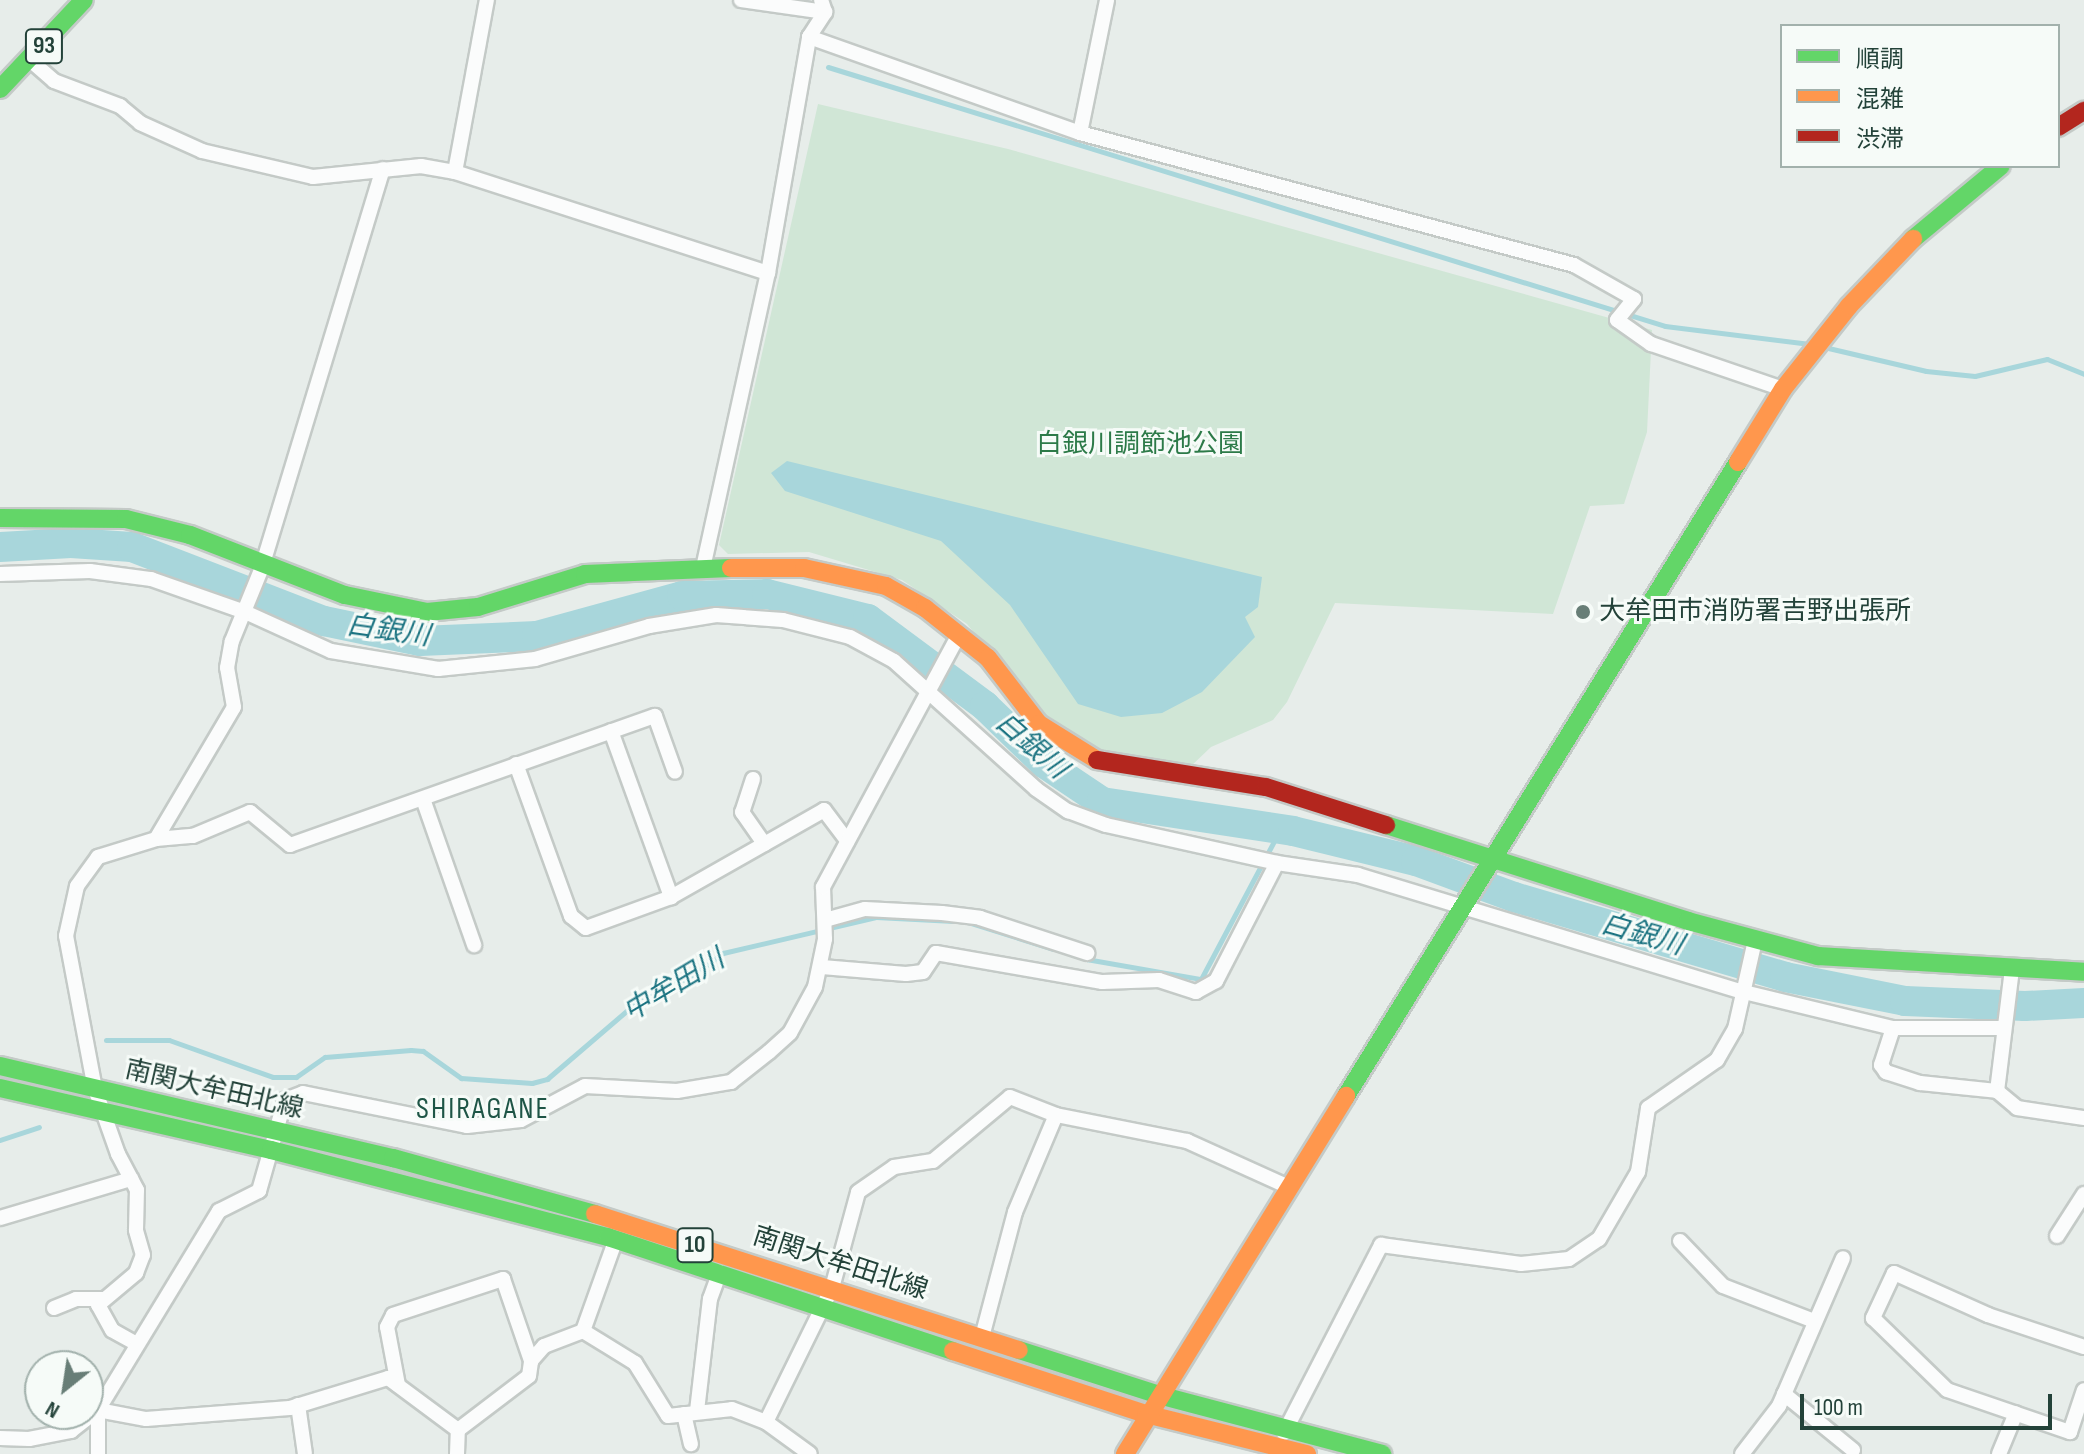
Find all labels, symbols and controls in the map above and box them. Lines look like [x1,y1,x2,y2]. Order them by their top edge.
legend [1780,24,2060,168]
road number: 93 [24,26,64,66]
text: 順調 [1856,45,1904,74]
text: 混雑 [1856,85,1904,114]
text: 渋滞 [1856,125,1904,154]
park label: 白銀川調節池公園 [1036,429,1244,461]
place label: 大牟田市消防署吉野出張所 [1599,596,1911,628]
marker: 大牟田市消防署吉野出張所 [1574,603,1592,621]
water label: 白銀川 [344,609,432,653]
water label: 白銀川 [988,706,1074,786]
water label: 白銀川 [1597,907,1687,963]
water label: 中牟田川 [617,943,731,1029]
street label: 南関大牟田北線 [122,1054,306,1126]
district label: SHIRAGANE [416,1091,550,1127]
street label: 南関大牟田北線 [749,1221,931,1307]
road number: 10 [675,1225,715,1265]
north arrow [24,1350,104,1430]
scale bar [1804,1378,2056,1428]
text: 100 m [1814,1393,1863,1422]
text: N [41,1395,65,1424]

